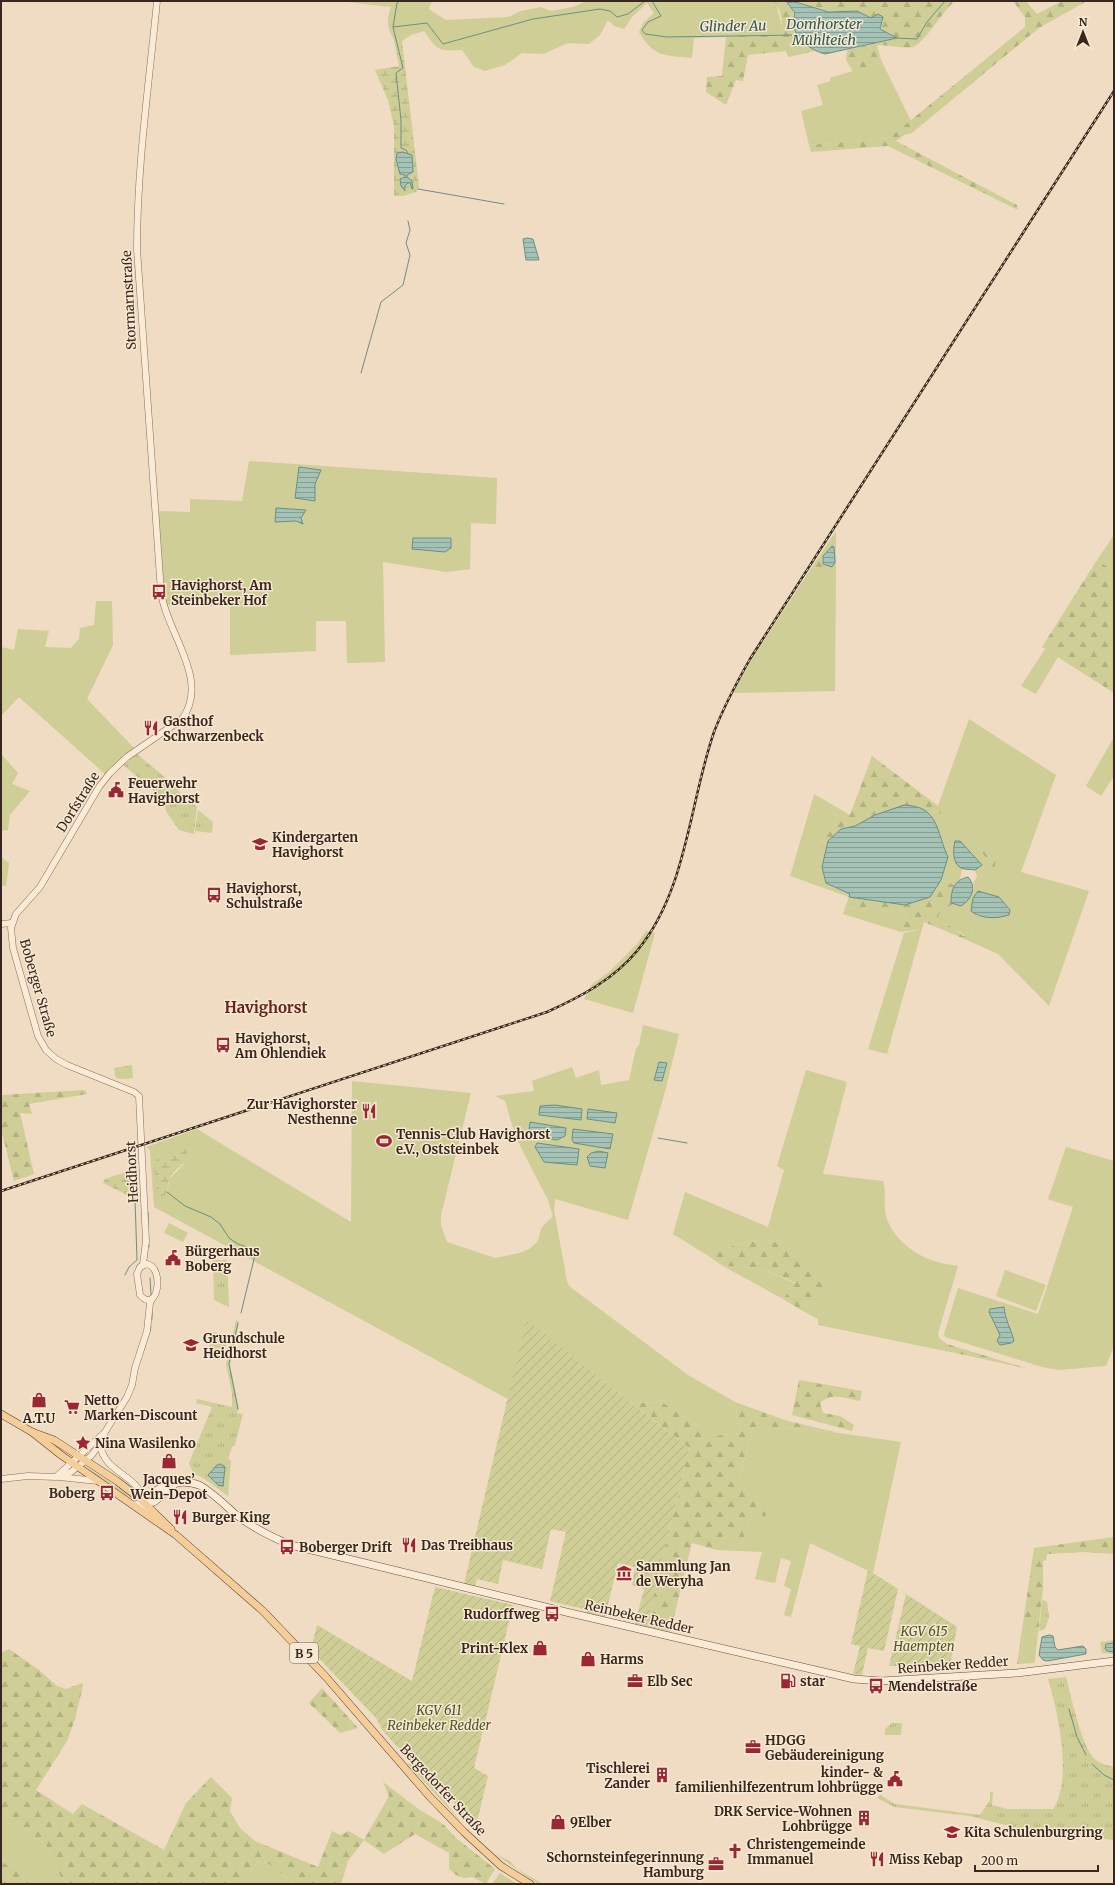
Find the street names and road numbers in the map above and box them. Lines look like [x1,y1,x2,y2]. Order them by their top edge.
street label: Stormarnstraße [118,249,140,350]
street label: Dorfstraße [53,769,103,835]
street label: Boberger Straße [16,937,60,1039]
street label: Heidhorst [122,1140,142,1204]
street label: Reinbeker Redder [583,1596,695,1638]
road number: B 5 [290,1643,318,1663]
street label: Reinbeker Redder [897,1653,1009,1677]
street label: Bergedorfer Straße [396,1741,490,1839]

